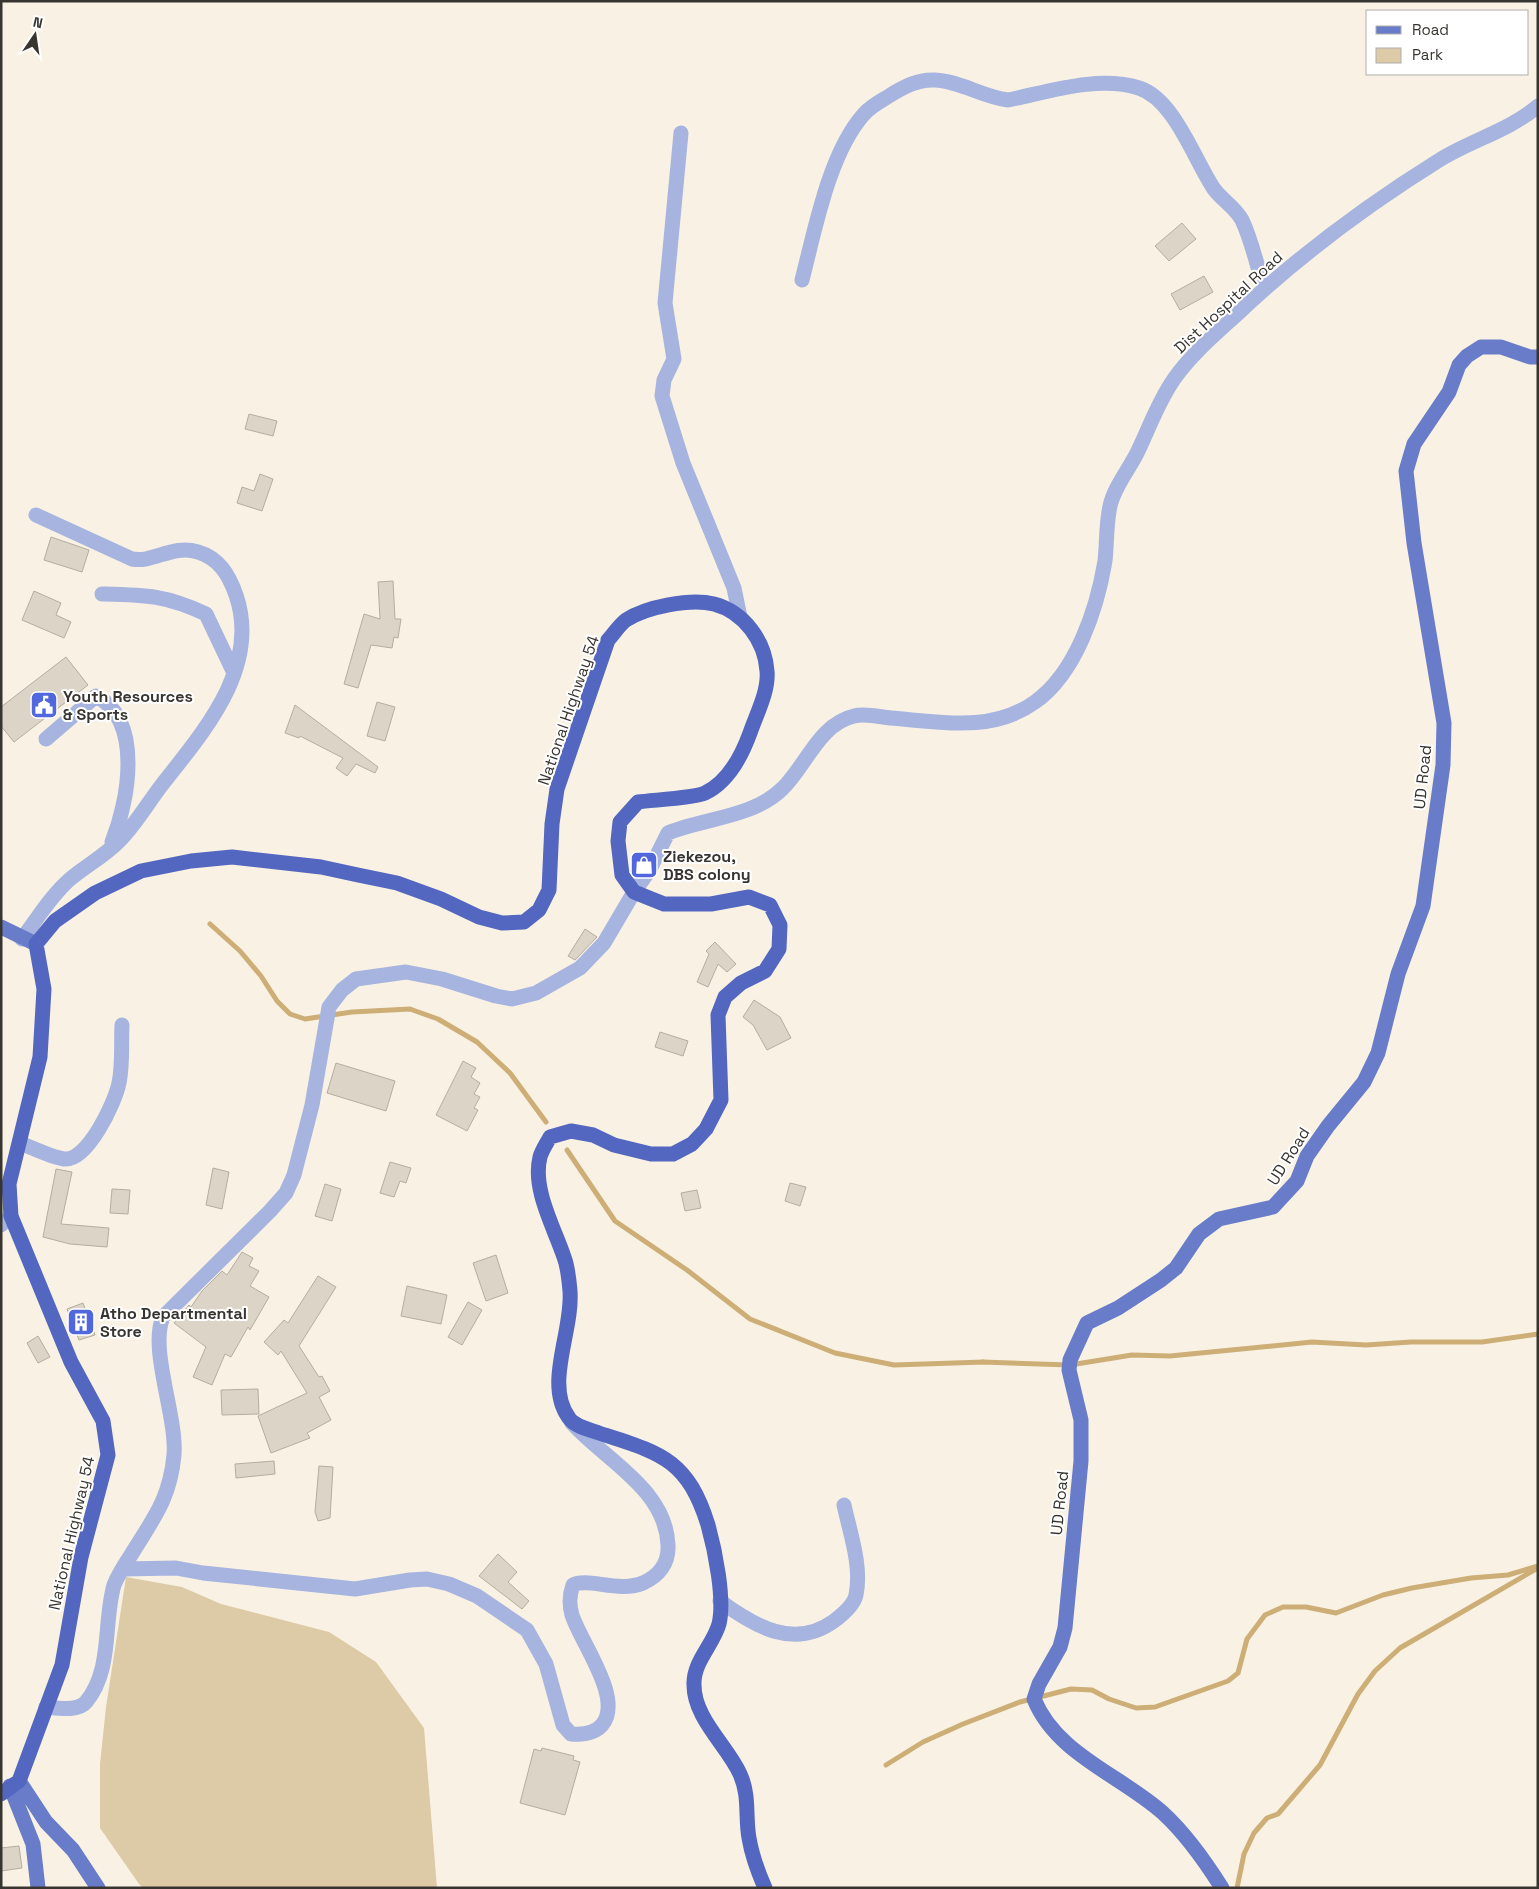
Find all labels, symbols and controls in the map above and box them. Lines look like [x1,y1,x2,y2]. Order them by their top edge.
north arrow [10,10,60,60]
legend [1366,10,1529,75]
text: N [31,13,45,32]
text: Road [1412,20,1449,39]
text: Park [1412,45,1443,64]
street label: Dist Hospital Road [1170,247,1287,358]
street label: National Highway 54 [533,632,604,788]
place label: Youth Resources & Sports [63,686,193,725]
public building icon: Youth Resources & Sports [29,690,59,720]
street label: UD Road [1409,744,1436,810]
place label: Ziekezou, DBS colony [663,846,751,885]
shop icon: Ziekezou, DBS colony [629,850,659,880]
street label: UD Road [1262,1123,1314,1189]
place label: Atho Departmental Store [100,1303,247,1342]
building icon: Atho Departmental Store [66,1307,96,1337]
street label: National Highway 54 [44,1454,99,1612]
street label: UD Road [1046,1470,1073,1536]

